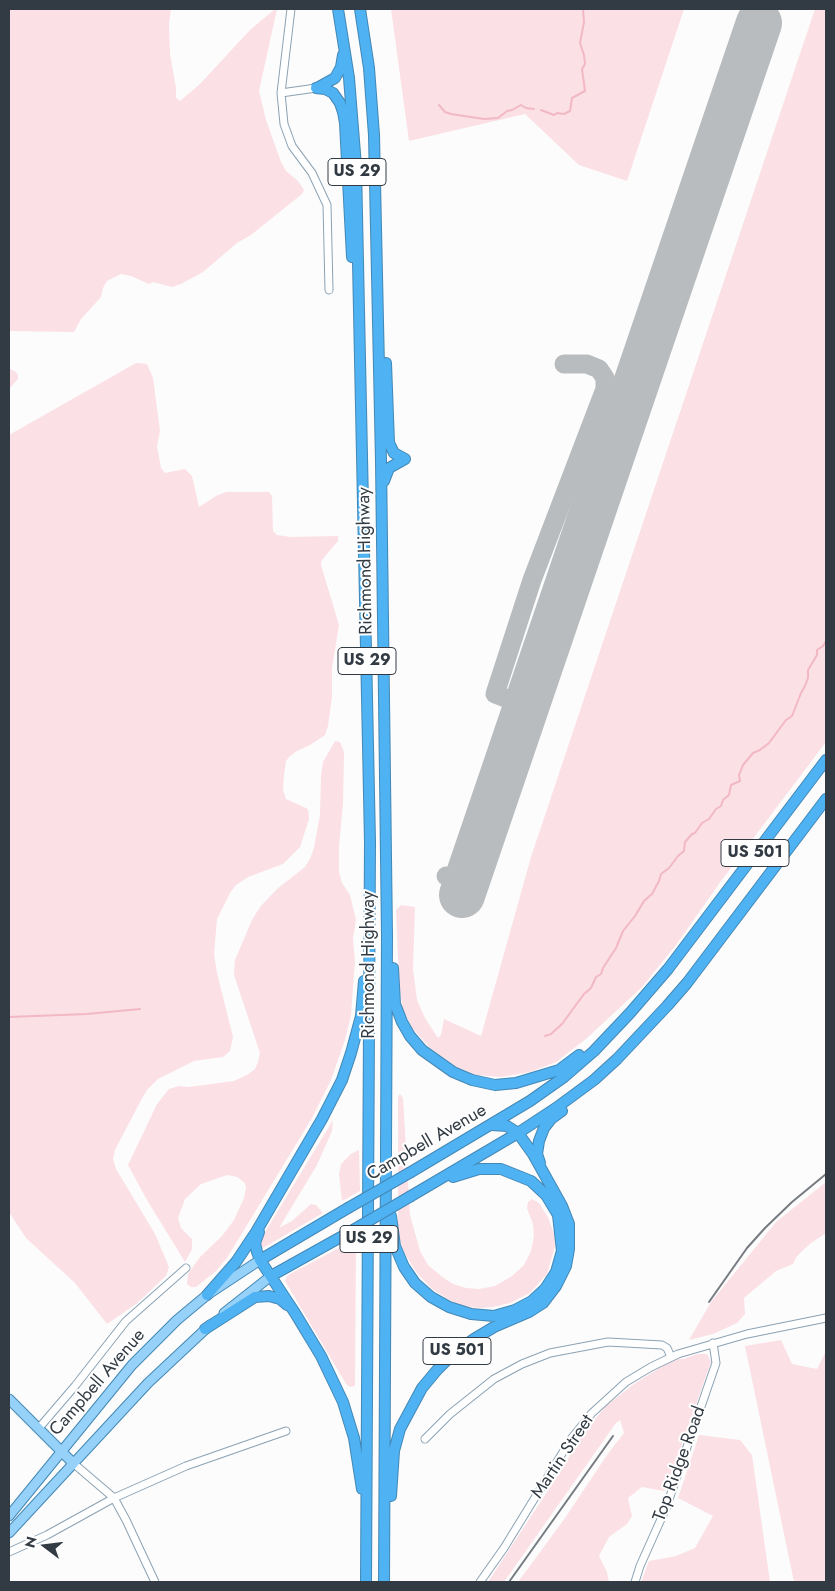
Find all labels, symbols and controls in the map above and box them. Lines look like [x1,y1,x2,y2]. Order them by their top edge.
road number: US 29 [328,158,386,186]
street label: Richmond Highway [354,487,378,635]
road number: US 29 [338,648,396,674]
road number: US 501 [721,840,789,866]
street label: Richmond Highway [359,891,381,1039]
street label: Campbell Avenue [363,1100,491,1186]
road number: US 29 [340,1226,398,1252]
street label: Campbell Avenue [46,1325,150,1441]
road number: US 501 [423,1338,491,1364]
street label: Top Ridge Road [649,1404,711,1524]
street label: Martin Street [527,1411,599,1503]
north arrow [20,1521,70,1571]
text: N [19,1534,42,1550]

